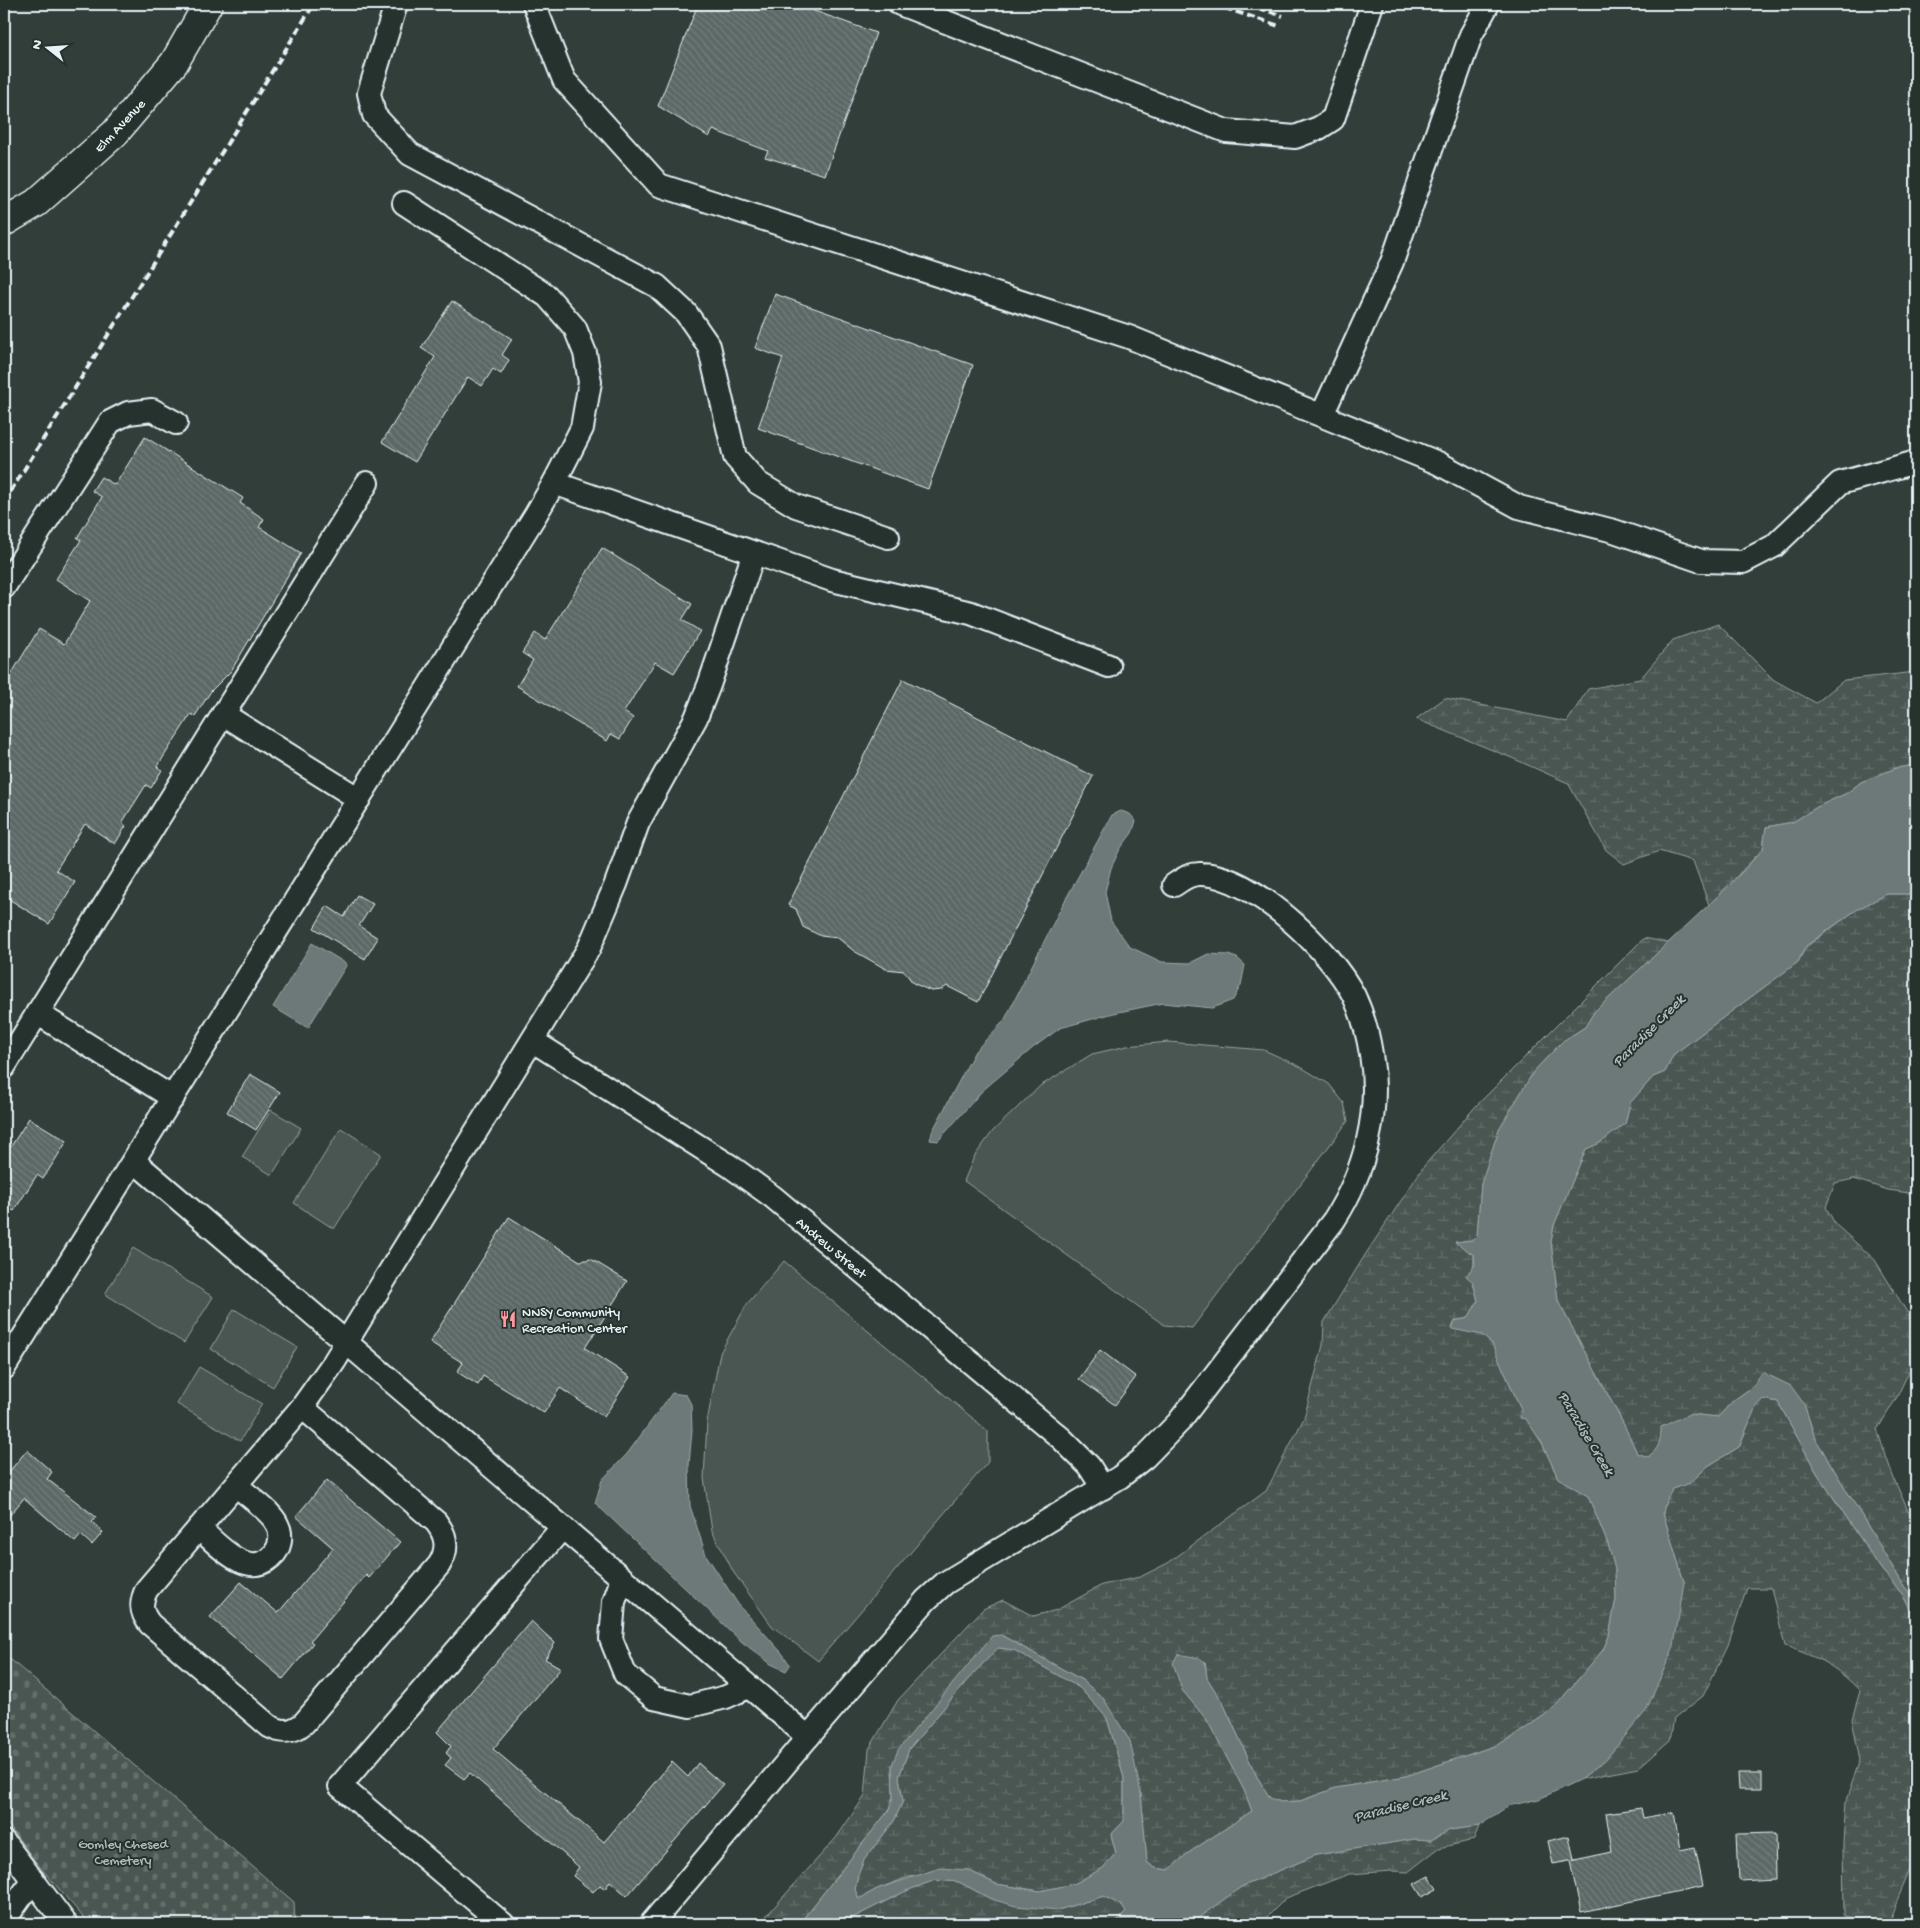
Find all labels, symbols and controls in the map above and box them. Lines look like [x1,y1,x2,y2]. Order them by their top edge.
north arrow [22,22,72,72]
text: N [28,38,47,52]
street label: Elm Avenue [92,96,150,157]
water label: Paradise Creek [1610,991,1690,1071]
street label: Andrew Street [792,1215,870,1284]
place label: NNSY Community Recreation Center [522,1305,628,1338]
restaurant icon: NNSY Community Recreation Center [498,1309,518,1329]
water label: Paradise Creek [1553,1389,1618,1480]
water label: Paradise Creek [1352,1786,1450,1827]
park label: Gomley Chesed Cemetery [78,1837,170,1870]

